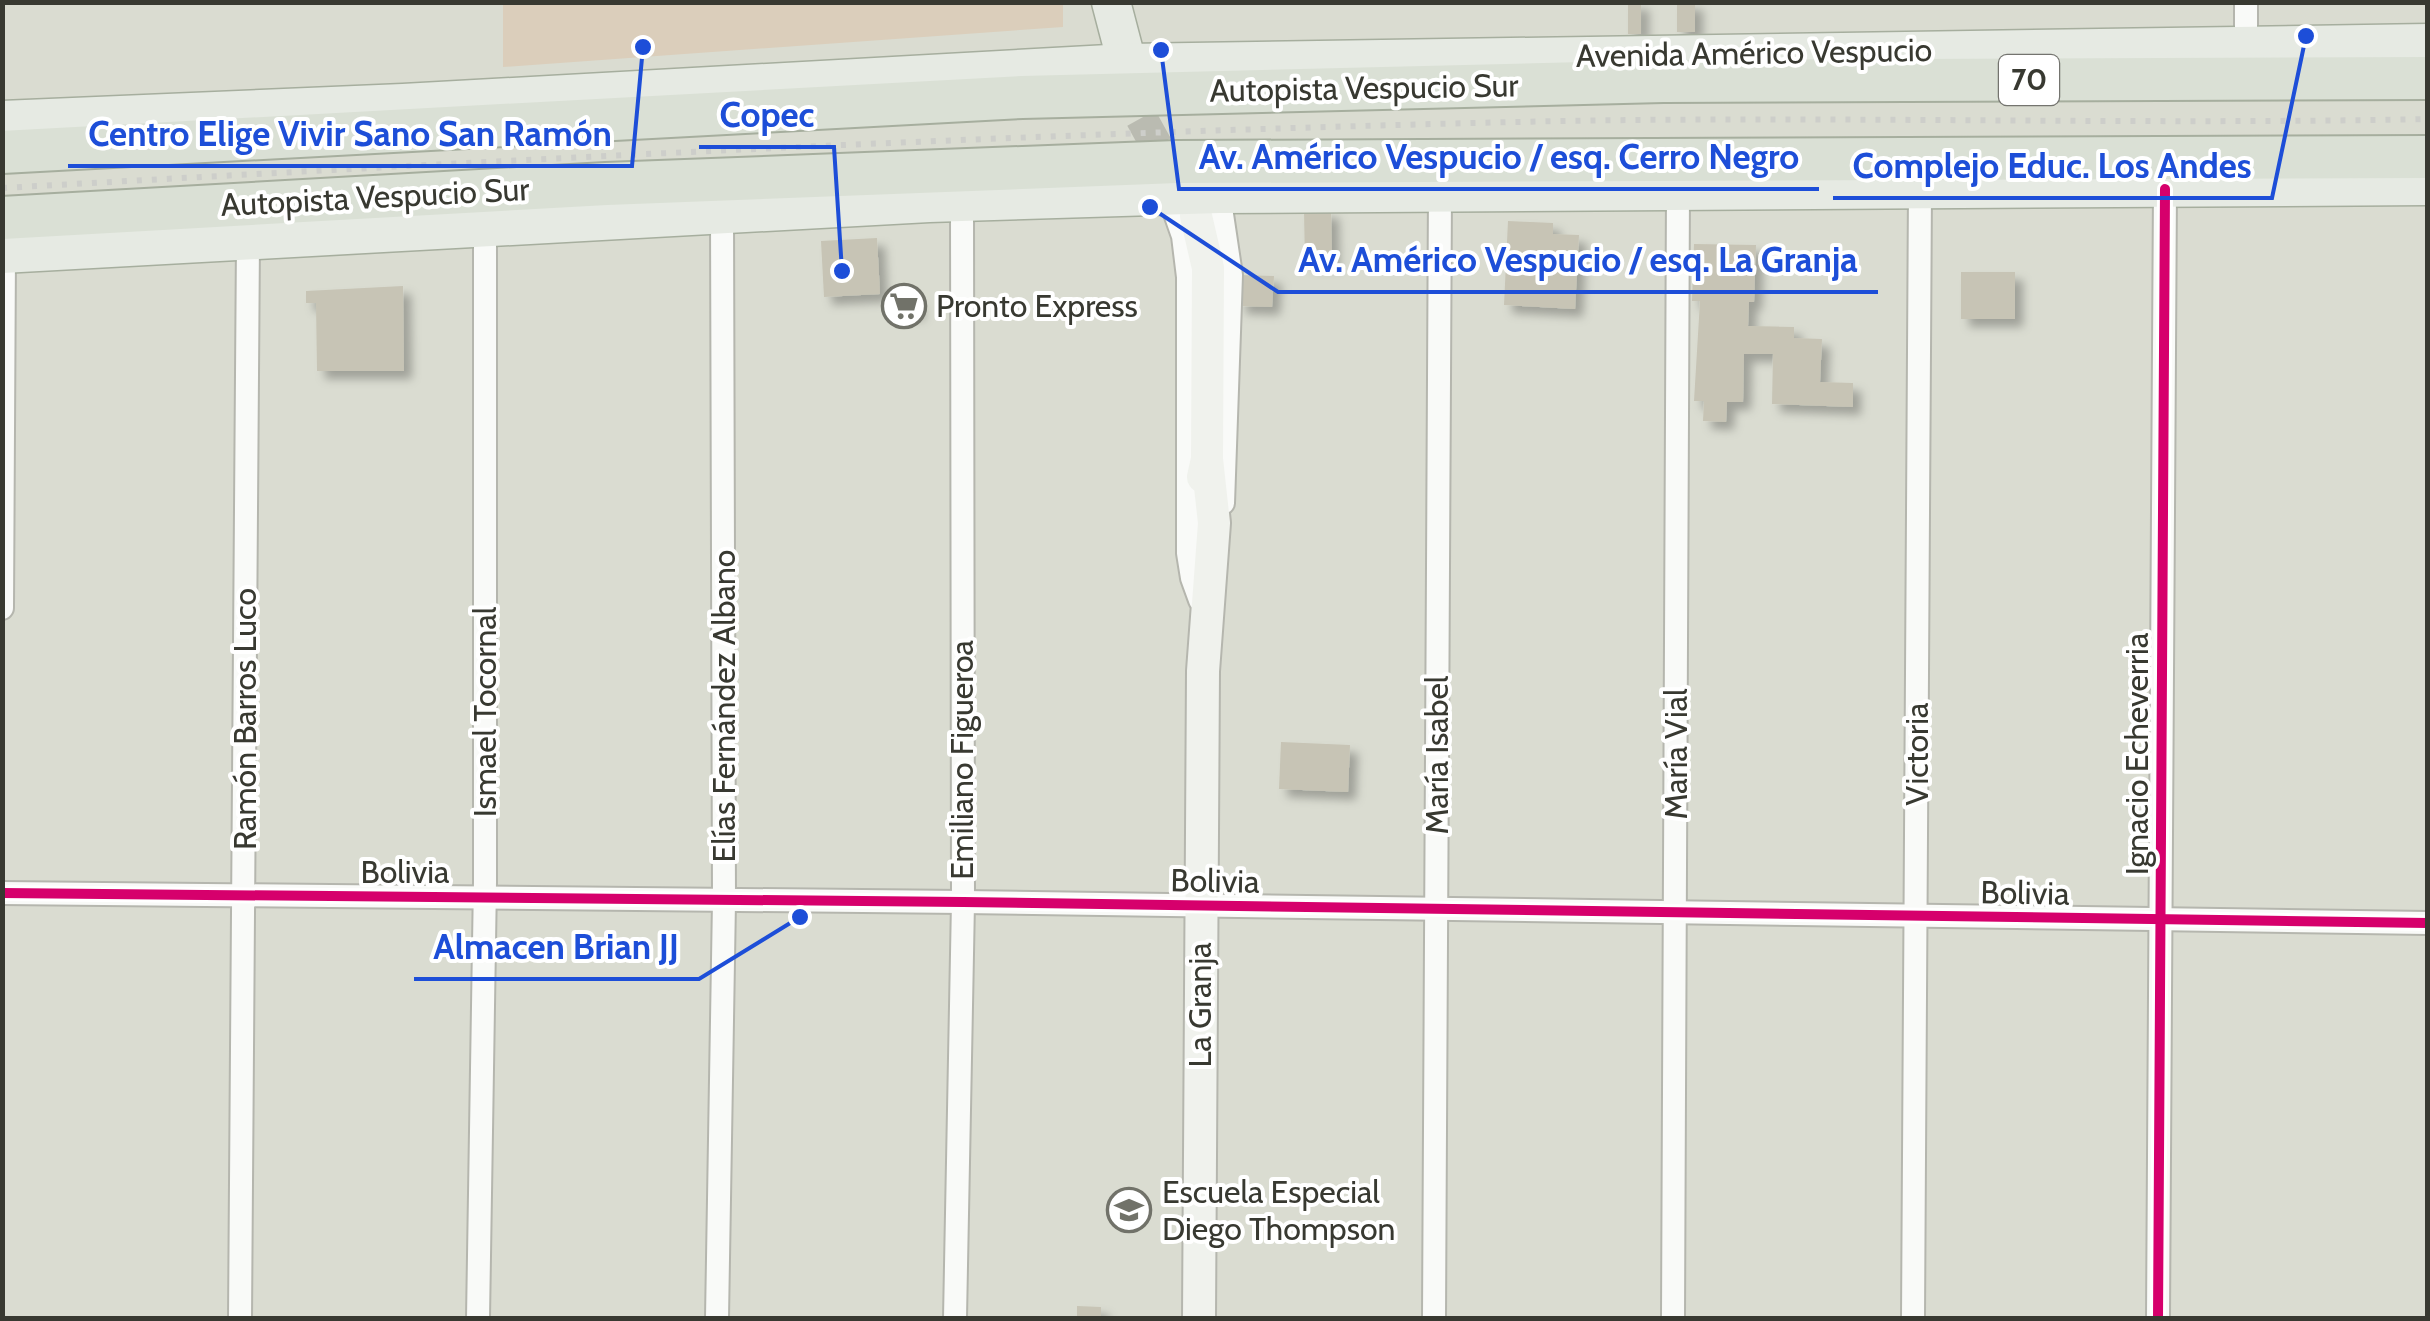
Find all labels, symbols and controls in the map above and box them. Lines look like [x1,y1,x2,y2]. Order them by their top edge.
street label: Avenida Américo Vespucio [1576,30,1932,75]
road number: 70 [1999,55,2059,105]
street label: Autopista Vespucio Sur [1209,65,1520,110]
callout: Copec [699,82,834,147]
text: Copec [720,93,815,136]
callout: Centro Elige Vivir Sano San Ramón [68,101,632,166]
text: Centro Elige Vivir Sano San Ramón [88,112,612,155]
callout: Av. Américo Vespucio / esq. Cerro Negro [1179,124,1819,189]
callout: Complejo Educ. Los Andes [1833,133,2272,198]
text: Av. Américo Vespucio / esq. Cerro Negro [1199,135,1799,178]
text: Complejo Educ. Los Andes [1853,144,2251,187]
street label: Autopista Vespucio Sur [220,169,531,224]
callout: Av. Américo Vespucio / esq. La Granja [1278,227,1878,292]
text: Av. Américo Vespucio / esq. La Granja [1298,238,1858,281]
supermarket icon: Pronto Express [881,283,927,329]
place label: Pronto Express [936,286,1138,325]
street label: Elías Fernández Albano [704,550,743,862]
street label: Ramón Barros Luco [225,588,264,850]
street label: Ismael Tocornal [465,606,504,817]
street label: Ignacio Echeverria [2117,632,2156,875]
street label: Emiliano Figueroa [942,640,981,880]
street label: María Isabel [1417,675,1456,834]
street label: María Vial [1656,688,1695,820]
street label: Victoria [1897,702,1936,805]
street label: Bolivia [361,852,450,891]
street label: Bolivia [1170,860,1260,901]
street label: Bolivia [1980,872,2070,913]
callout: Almacen Brian JJ [414,914,699,979]
text: Almacen Brian JJ [433,925,679,968]
street label: La Granja [1180,942,1219,1068]
place label: Escuela Especial Diego Thompson [1162,1172,1395,1248]
school or university icon: Escuela Especial Diego Thompson [1106,1187,1152,1233]

